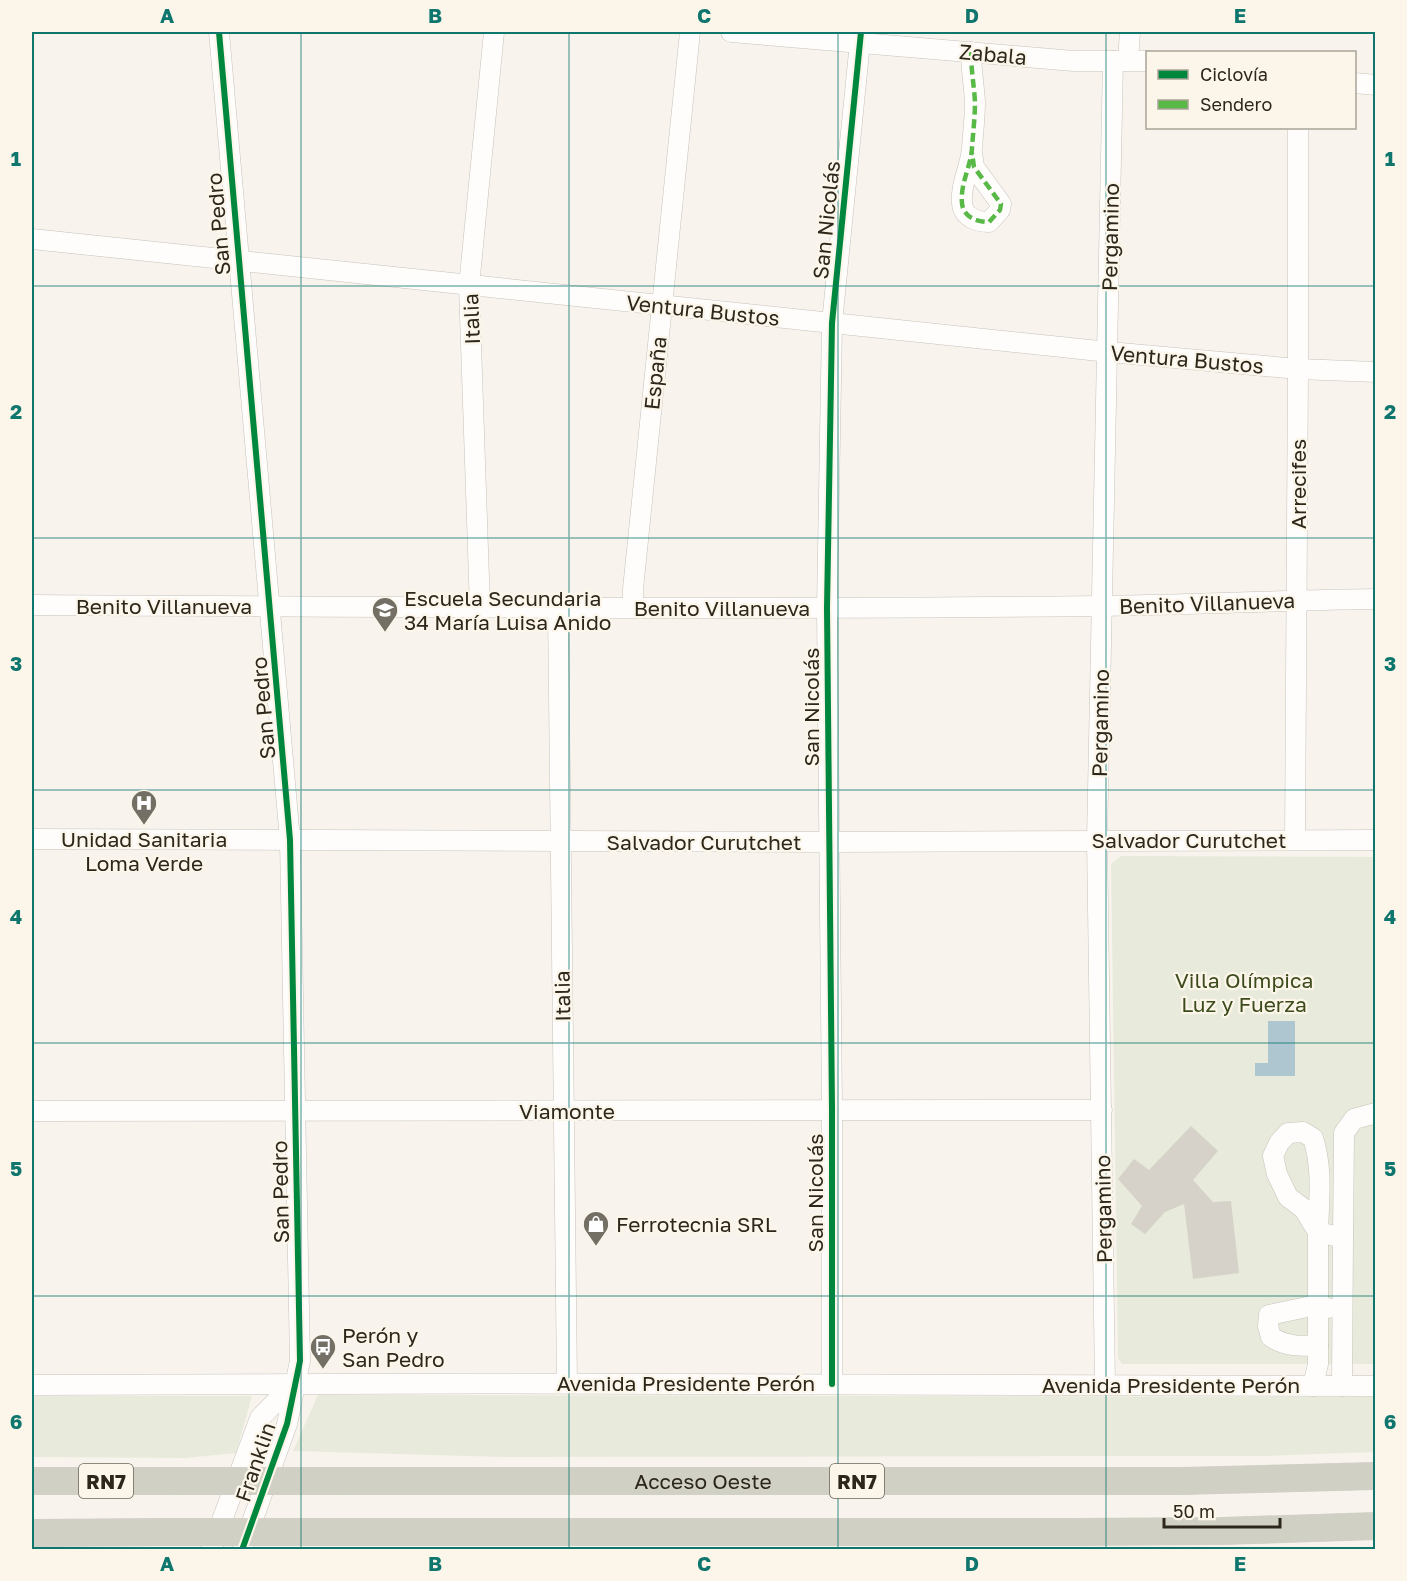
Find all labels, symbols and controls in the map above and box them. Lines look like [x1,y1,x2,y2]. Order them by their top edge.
text: A [160,3,174,27]
text: B [428,3,442,27]
text: C [697,3,711,27]
text: D [965,3,979,27]
text: E [1234,3,1246,27]
street label: Zabala [958,38,1028,70]
legend [1146,51,1356,129]
text: Ciclovía [1200,63,1268,85]
text: Sendero [1200,93,1272,115]
text: 1 [11,146,21,170]
text: 1 [1385,146,1395,170]
street label: San Nicolás [807,160,845,280]
street label: San Pedro [201,172,235,276]
street label: Pergamino [1096,183,1124,291]
street label: Ventura Bustos [625,289,781,331]
street label: Italia [457,293,485,345]
street label: España [638,335,672,411]
street label: Ventura Bustos [1109,339,1265,379]
text: 2 [10,399,22,423]
text: 2 [1384,399,1396,423]
street label: Arrecifes [1285,439,1311,529]
place label: Escuela Secundaria 34 María Luisa Anido [404,585,611,635]
street label: Benito Villanueva [1118,587,1296,619]
street label: Benito Villanueva [76,593,252,619]
school or university icon: Escuela Secundaria 34 María Luisa Anido [370,595,400,633]
street label: Benito Villanueva [634,595,810,621]
street label: San Nicolás [798,648,824,766]
text: 3 [10,651,22,675]
text: 3 [1384,651,1396,675]
street label: San Pedro [246,656,280,760]
street label: Pergamino [1086,669,1114,777]
hospital icon: Unidad Sanitaria Loma Verde [129,788,159,826]
place label: Unidad Sanitaria Loma Verde [61,826,227,876]
street label: Salvador Curutchet [1092,827,1286,853]
street label: Salvador Curutchet [607,829,801,855]
text: 4 [10,904,22,928]
text: 4 [1384,904,1396,928]
park label: Villa Olímpica Luz y Fuerza [1175,967,1313,1017]
street label: Italia [549,970,575,1022]
street label: Viamonte [519,1098,615,1124]
street label: San Nicolás [802,1134,828,1252]
street label: San Pedro [266,1140,294,1244]
street label: Pergamino [1089,1155,1117,1263]
text: 5 [10,1156,22,1180]
text: 5 [1384,1156,1396,1180]
shop icon: Ferrotecnia SRL [581,1209,611,1247]
place label: Ferrotecnia SRL [616,1211,777,1237]
place label: Perón y San Pedro [342,1322,445,1372]
bus stop icon: Perón y San Pedro [308,1332,338,1370]
street label: Avenida Presidente Perón [557,1370,815,1396]
street label: Avenida Presidente Perón [1042,1372,1300,1398]
text: 6 [10,1409,22,1433]
text: 6 [1384,1409,1396,1433]
street label: Franklin [229,1419,281,1505]
road number: RN7 [79,1464,133,1498]
road number: RN7 [830,1464,884,1498]
street label: Acceso Oeste [634,1468,772,1494]
scale bar [1164,1491,1280,1529]
text: 50 m [1173,1500,1215,1522]
text: A [160,1551,174,1575]
text: B [428,1551,442,1575]
text: C [697,1551,711,1575]
text: D [965,1551,979,1575]
text: E [1234,1551,1246,1575]

